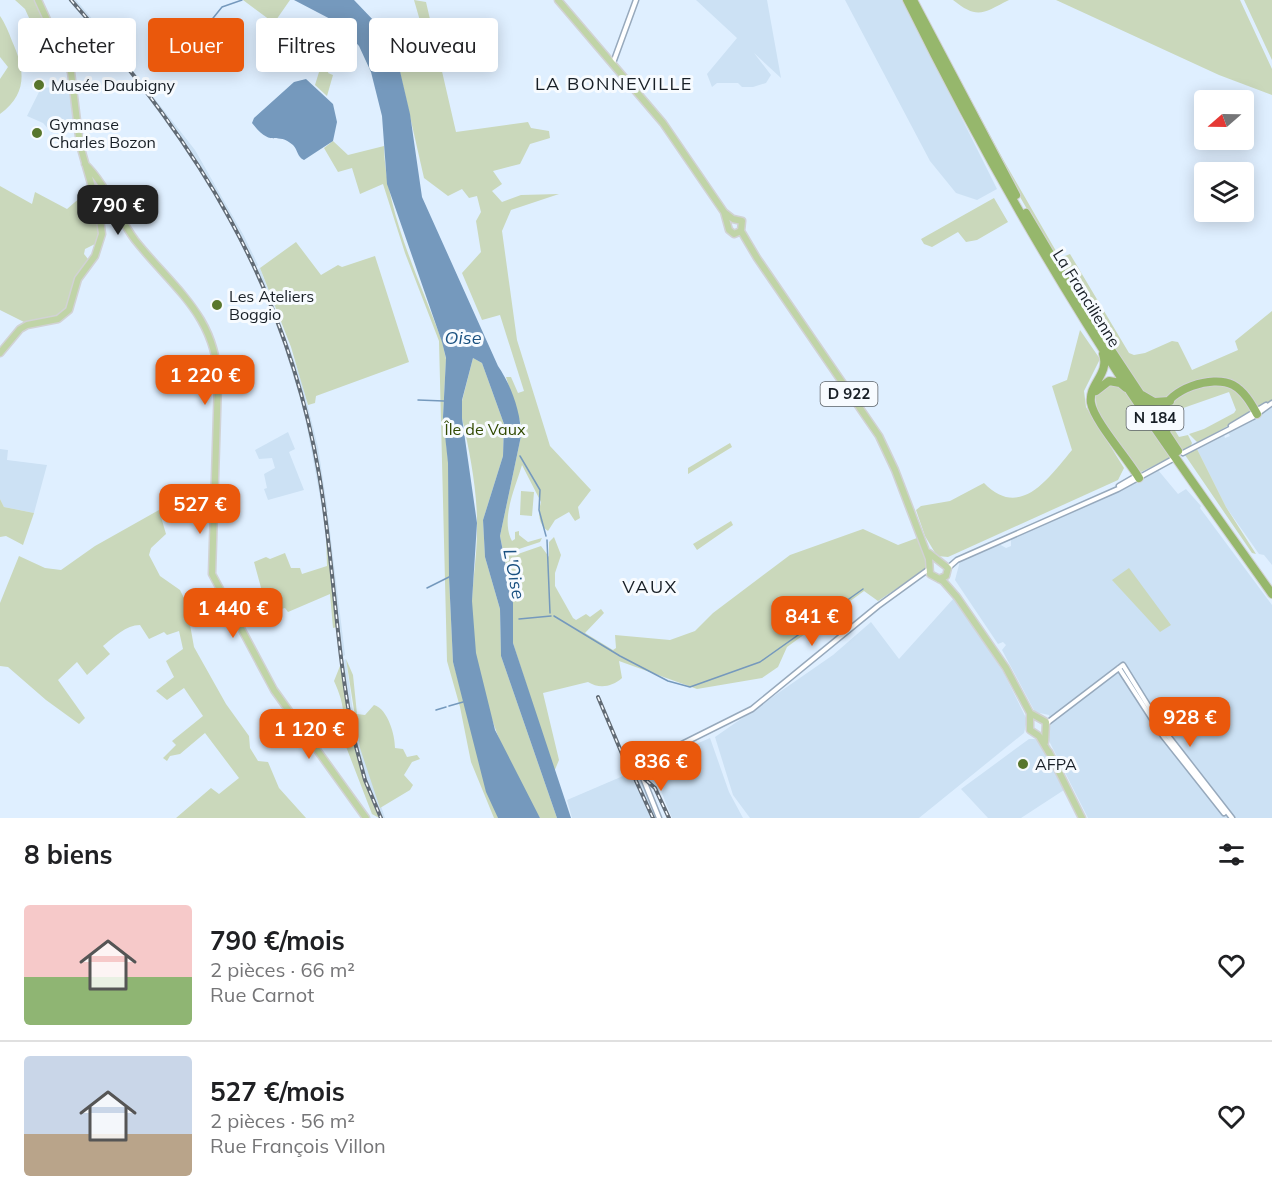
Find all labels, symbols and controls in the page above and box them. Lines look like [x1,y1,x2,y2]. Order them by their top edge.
chip: Acheter [18,18,136,72]
chip: Louer [148,18,244,72]
chip: Filtres [256,18,357,72]
chip: Nouveau [369,18,498,72]
district label: LA BONNEVILLE [535,72,693,95]
place label: Musée Daubigny [51,75,176,95]
marker: Musée Daubigny [32,78,46,92]
north arrow [1194,90,1254,150]
map controls [1194,90,1254,222]
place label: Gymnase Charles Bozon [49,114,156,152]
marker: Gymnase Charles Bozon [30,126,44,140]
button: layers [1194,162,1254,222]
pin: 790 € [76,185,160,236]
text: 790 € [91,192,145,217]
street label: La Francilienne [1049,245,1125,351]
place label: Les Ateliers Boggio [229,286,314,324]
marker: Les Ateliers Boggio [210,298,224,312]
water label: Oise [445,326,482,349]
pin: 1 220 € [150,355,260,406]
text: 1 220 € [170,362,240,387]
road number: D 922 [820,382,878,406]
road number: N 184 [1126,406,1184,430]
park label: Île de Vaux [444,419,526,439]
pin: 527 € [158,484,242,535]
text: 527 € [173,491,227,516]
water label: L'Oise [498,547,531,601]
district label: VAUX [622,575,678,598]
pin: 1 440 € [178,588,288,639]
text: 1 440 € [198,595,268,620]
pin: 841 € [770,596,854,647]
text: 841 € [785,603,839,628]
pin: 928 € [1148,697,1232,748]
text: 928 € [1163,704,1217,729]
pin: 1 120 € [254,709,364,760]
text: 1 120 € [274,716,344,741]
pin: 836 € [619,741,703,792]
text: 836 € [634,748,688,773]
place label: AFPA [1035,754,1077,774]
marker: AFPA [1016,757,1030,771]
text: 8 biens [24,838,113,871]
icon: filters [1215,838,1248,871]
text: 790 €/mois [210,924,345,957]
icon: home [72,929,144,1001]
icon: heart [1215,949,1248,982]
text: 2 pièces · 66 m² [210,957,355,982]
text: Rue Carnot [210,982,314,1007]
text: 527 €/mois [210,1075,345,1108]
icon: home [72,1080,144,1152]
icon: heart [1215,1100,1248,1133]
text: 2 pièces · 56 m² [210,1108,355,1133]
text: Rue François Villon [210,1133,386,1158]

